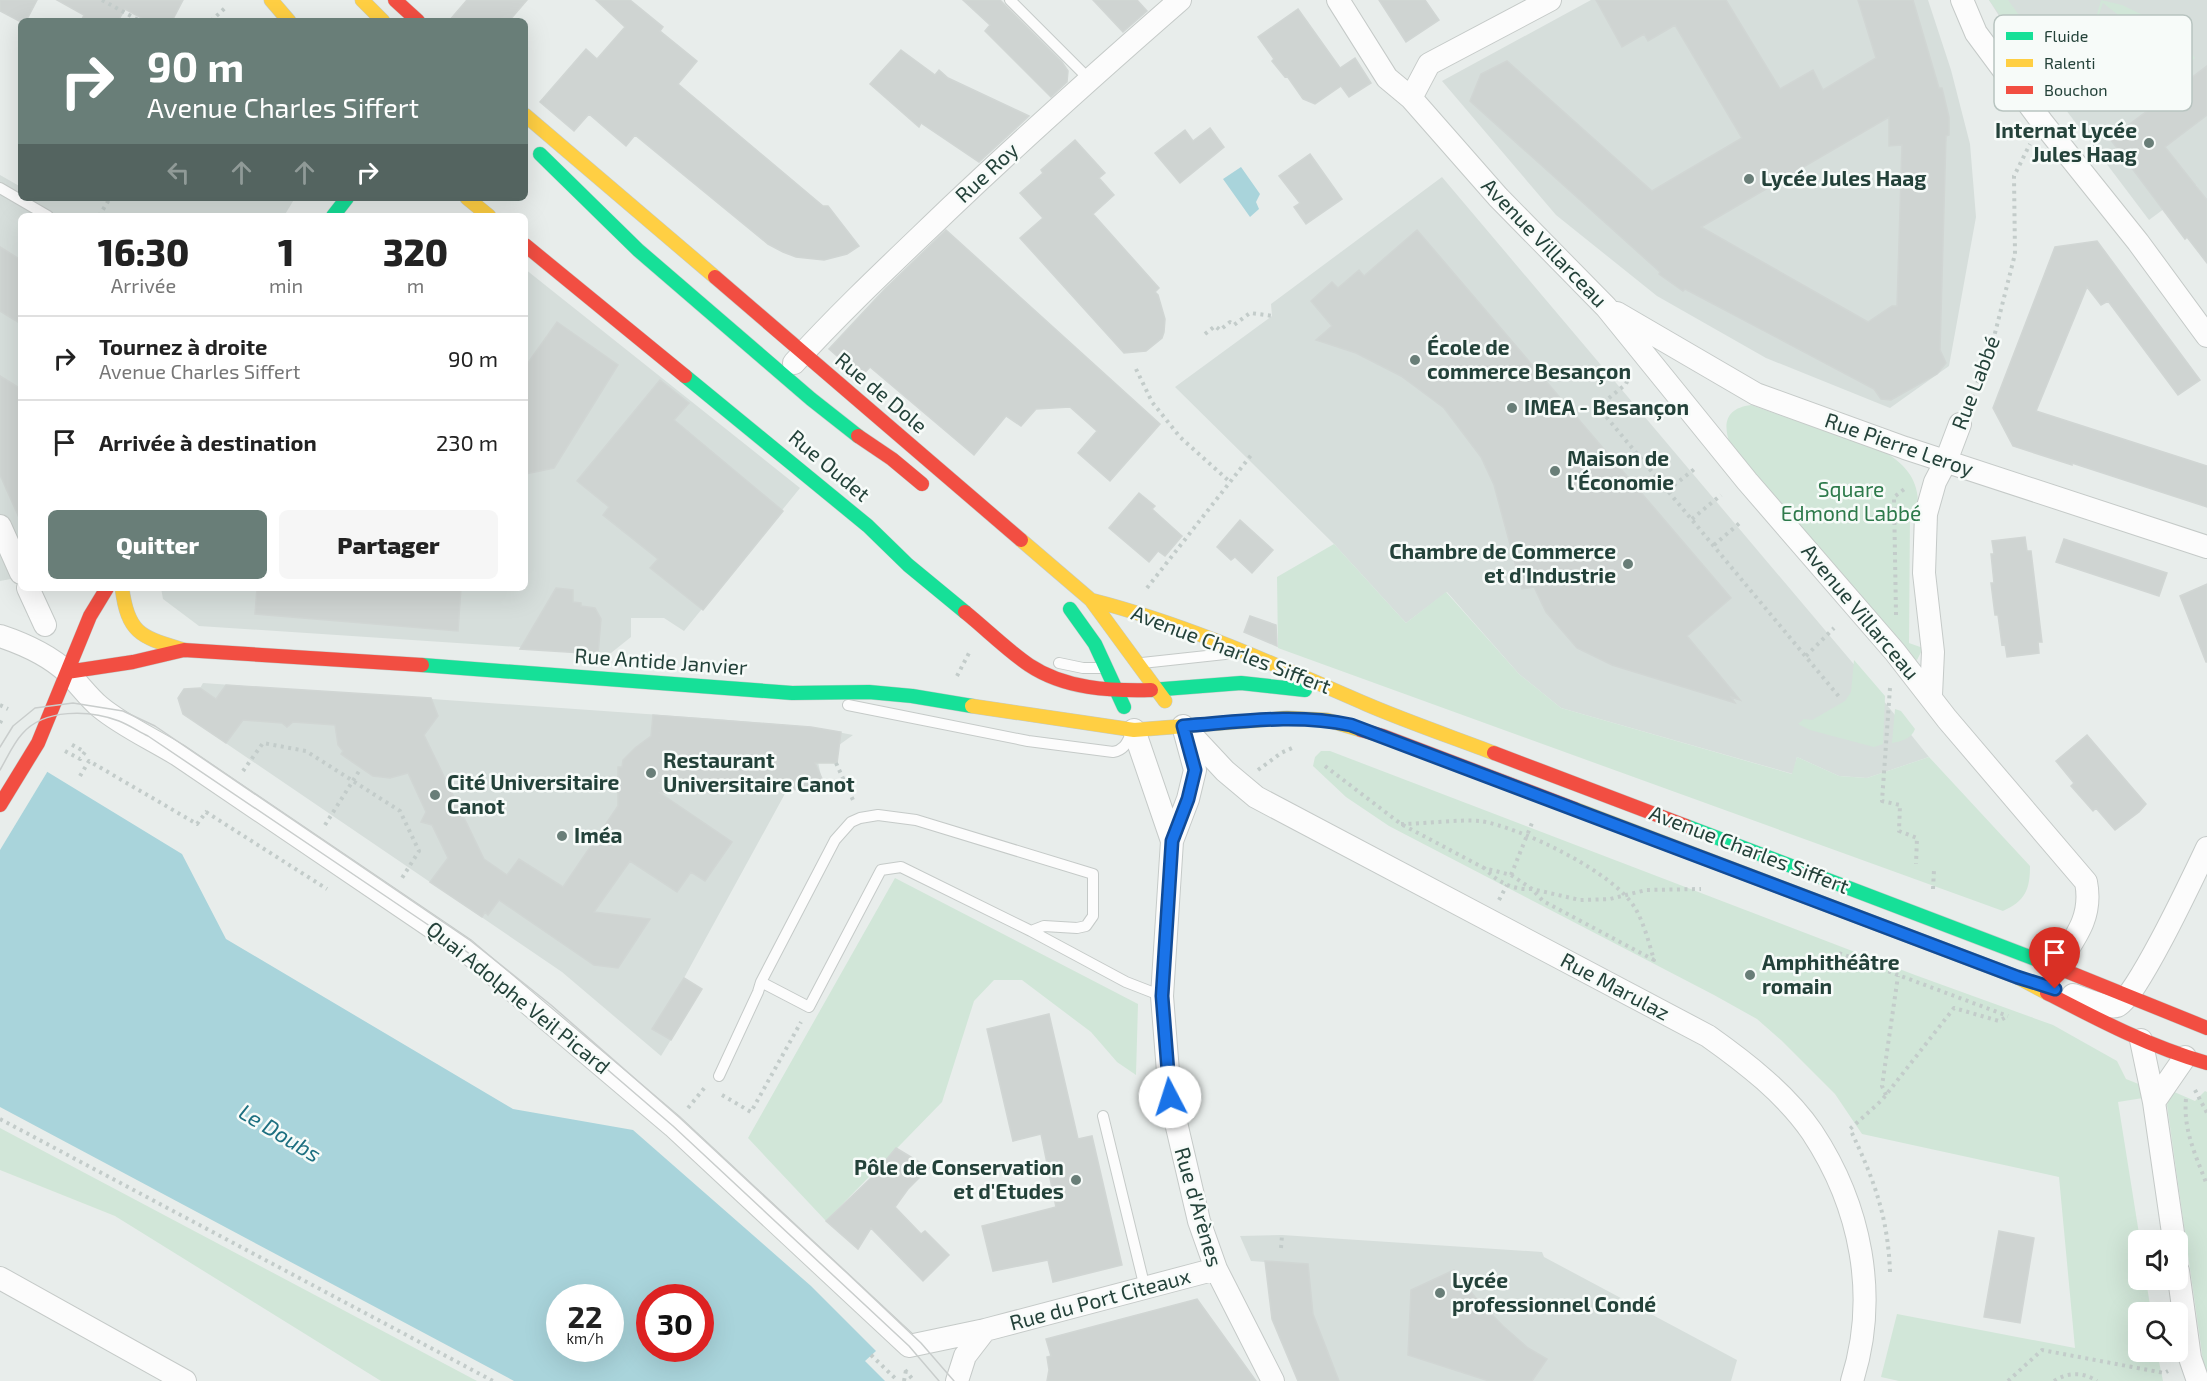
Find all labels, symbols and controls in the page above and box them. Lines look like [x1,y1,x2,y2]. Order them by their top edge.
legend [1994,15,2192,111]
text: Fluide [2044,26,2088,45]
text: 90 m [147,40,244,90]
icon: right [48,42,126,120]
text: Ralenti [2044,53,2095,72]
text: Bouchon [2044,80,2108,99]
text: Avenue Charles Siffert [147,91,419,123]
place label: Internat Lycée Jules Haag [1995,117,2137,166]
marker: Internat Lycée Jules Haag [2142,136,2156,150]
street label: Rue Roy [949,137,1023,207]
icon: left [162,156,195,189]
icon: ahead [225,156,258,189]
icon: ahead [288,156,321,189]
icon: right [351,156,384,189]
place label: Lycée Jules Haag [1761,165,1926,191]
street label: Avenue Villarceau [1477,172,1613,312]
marker: Lycée Jules Haag [1742,172,1756,186]
text: 16:30 [98,230,189,273]
text: 1 [278,230,294,273]
text: 320 [383,230,448,273]
text: Arrivée [111,273,176,297]
text: min [269,273,303,297]
text: m [407,273,424,297]
street label: Rue Labbé [1945,332,2004,433]
text: Tournez à droite [99,333,268,359]
place label: École de commerce Besançon [1427,334,1631,385]
icon: right [48,342,81,375]
text: 90 m [448,345,498,371]
street label: Rue de Dole [831,346,933,438]
marker: École de commerce Besançon [1408,353,1422,367]
text: Avenue Charles Siffert [99,359,300,383]
place label: IMEA - Besançon [1524,394,1689,421]
marker: IMEA - Besançon [1505,401,1519,415]
street label: Rue Pierre Leroy [1822,406,1977,481]
street label: Rue Oudet [784,424,876,506]
icon: arrive [48,426,81,459]
text: Arrivée à destination [99,429,317,455]
text: 230 m [436,429,498,455]
place label: Maison de l'Économie [1567,445,1674,494]
marker: Maison de l'Économie [1548,464,1562,478]
park label: Square Edmond Labbé [1781,476,1921,525]
button: Quitter [48,510,267,579]
button: Partager [279,510,498,579]
place label: Chambre de Commerce et d'Industrie [1389,538,1616,587]
street label: Avenue Villarceau [1797,538,1925,684]
marker: Chambre de Commerce et d'Industrie [1621,557,1635,571]
street label: Avenue Charles Siffert [1128,599,1335,698]
street label: Rue Antide Janvier [574,642,749,679]
place label: Restaurant Universitaire Canot [663,747,855,796]
marker: Restaurant Universitaire Canot [644,766,658,780]
place label: Cité Universitaire Canot [447,769,620,818]
marker: Cité Universitaire Canot [428,788,442,802]
street label: Avenue Charles Siffert [1646,799,1853,898]
place label: Iméa [574,822,622,847]
marker: Iméa [555,829,569,843]
street label: Quai Adolphe Veil Picard [422,915,616,1079]
pin [2029,927,2080,989]
icon: arrive [2038,936,2071,969]
street label: Rue Marulaz [1557,947,1674,1025]
place label: Amphithéâtre romain [1762,949,1900,998]
marker: Amphithéâtre romain [1743,968,1757,982]
position arrow [1138,1065,1202,1129]
water label: Le Doubs [235,1098,326,1167]
street label: Rue d'Arènes [1170,1144,1228,1269]
place label: Pôle de Conservation et d'Etudes [854,1154,1064,1203]
marker: Pôle de Conservation et d'Etudes [1069,1173,1083,1187]
map controls [2128,1230,2188,1362]
button: sound [2128,1230,2188,1290]
street label: Rue du Port Citeaux [1007,1262,1193,1335]
place label: Lycée professionnel Condé [1452,1267,1656,1316]
speed limit sign: 30 [636,1284,714,1362]
marker: Lycée professionnel Condé [1433,1286,1447,1300]
text: 22 [568,1298,602,1334]
button: search [2128,1302,2188,1362]
text: km/h [566,1329,604,1347]

